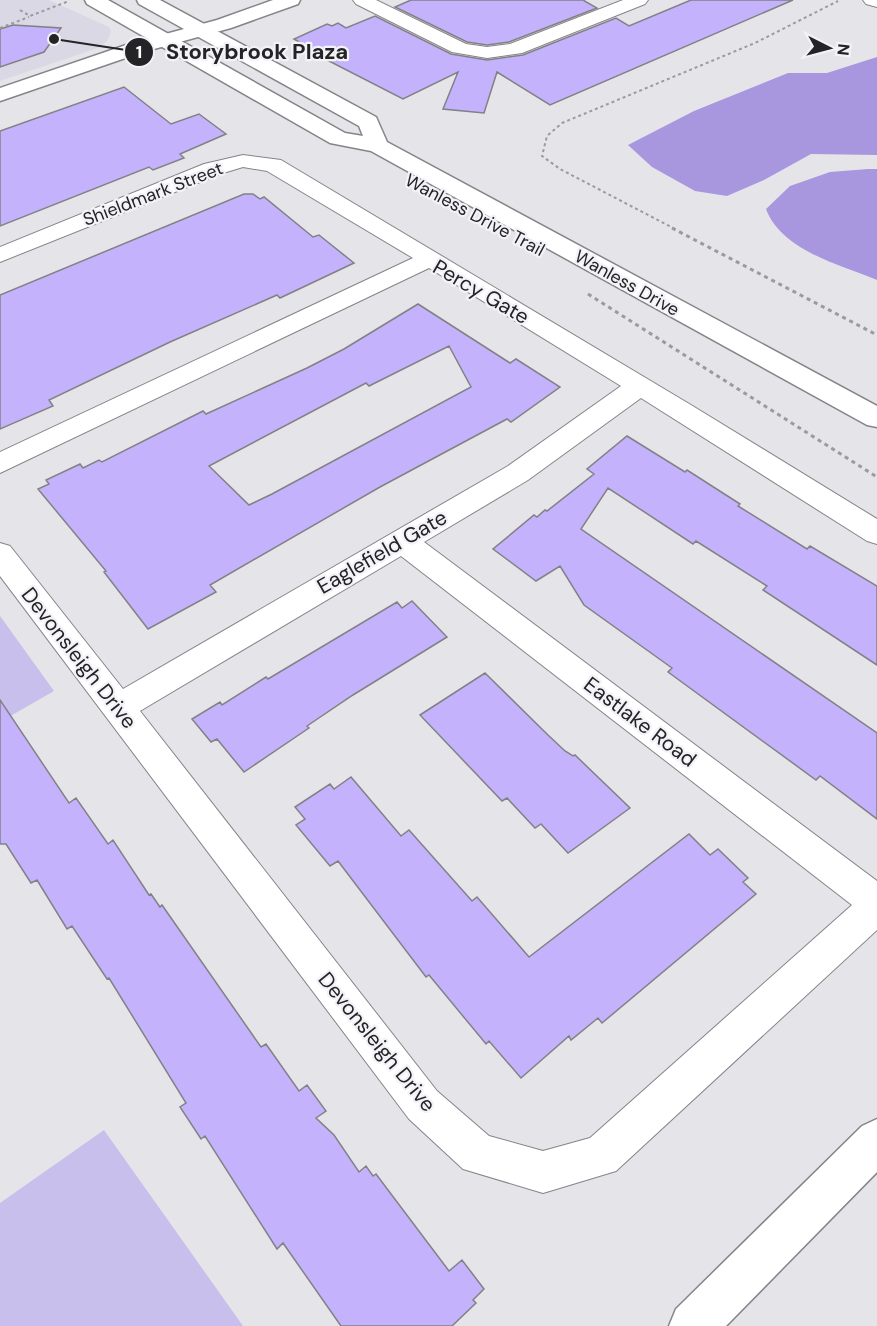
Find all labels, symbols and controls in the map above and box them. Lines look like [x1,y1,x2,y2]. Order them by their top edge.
north arrow [799,18,859,78]
callout: Storybrook Plaza [124,32,360,72]
text: Storybrook Plaza [166,37,348,66]
text: 1 [136,40,142,64]
text: N [832,43,854,56]
street label: Shieldmark Street [80,156,226,232]
street label: Wanless Drive Trail [401,168,549,262]
street label: Wanless Drive [570,244,684,322]
street label: Percy Gate [428,253,534,331]
street label: Eaglefield Gate [312,503,452,601]
street label: Devonsleigh Drive [15,581,143,735]
street label: Eastlake Road [578,671,702,773]
street label: Devonsleigh Drive [312,966,442,1118]

